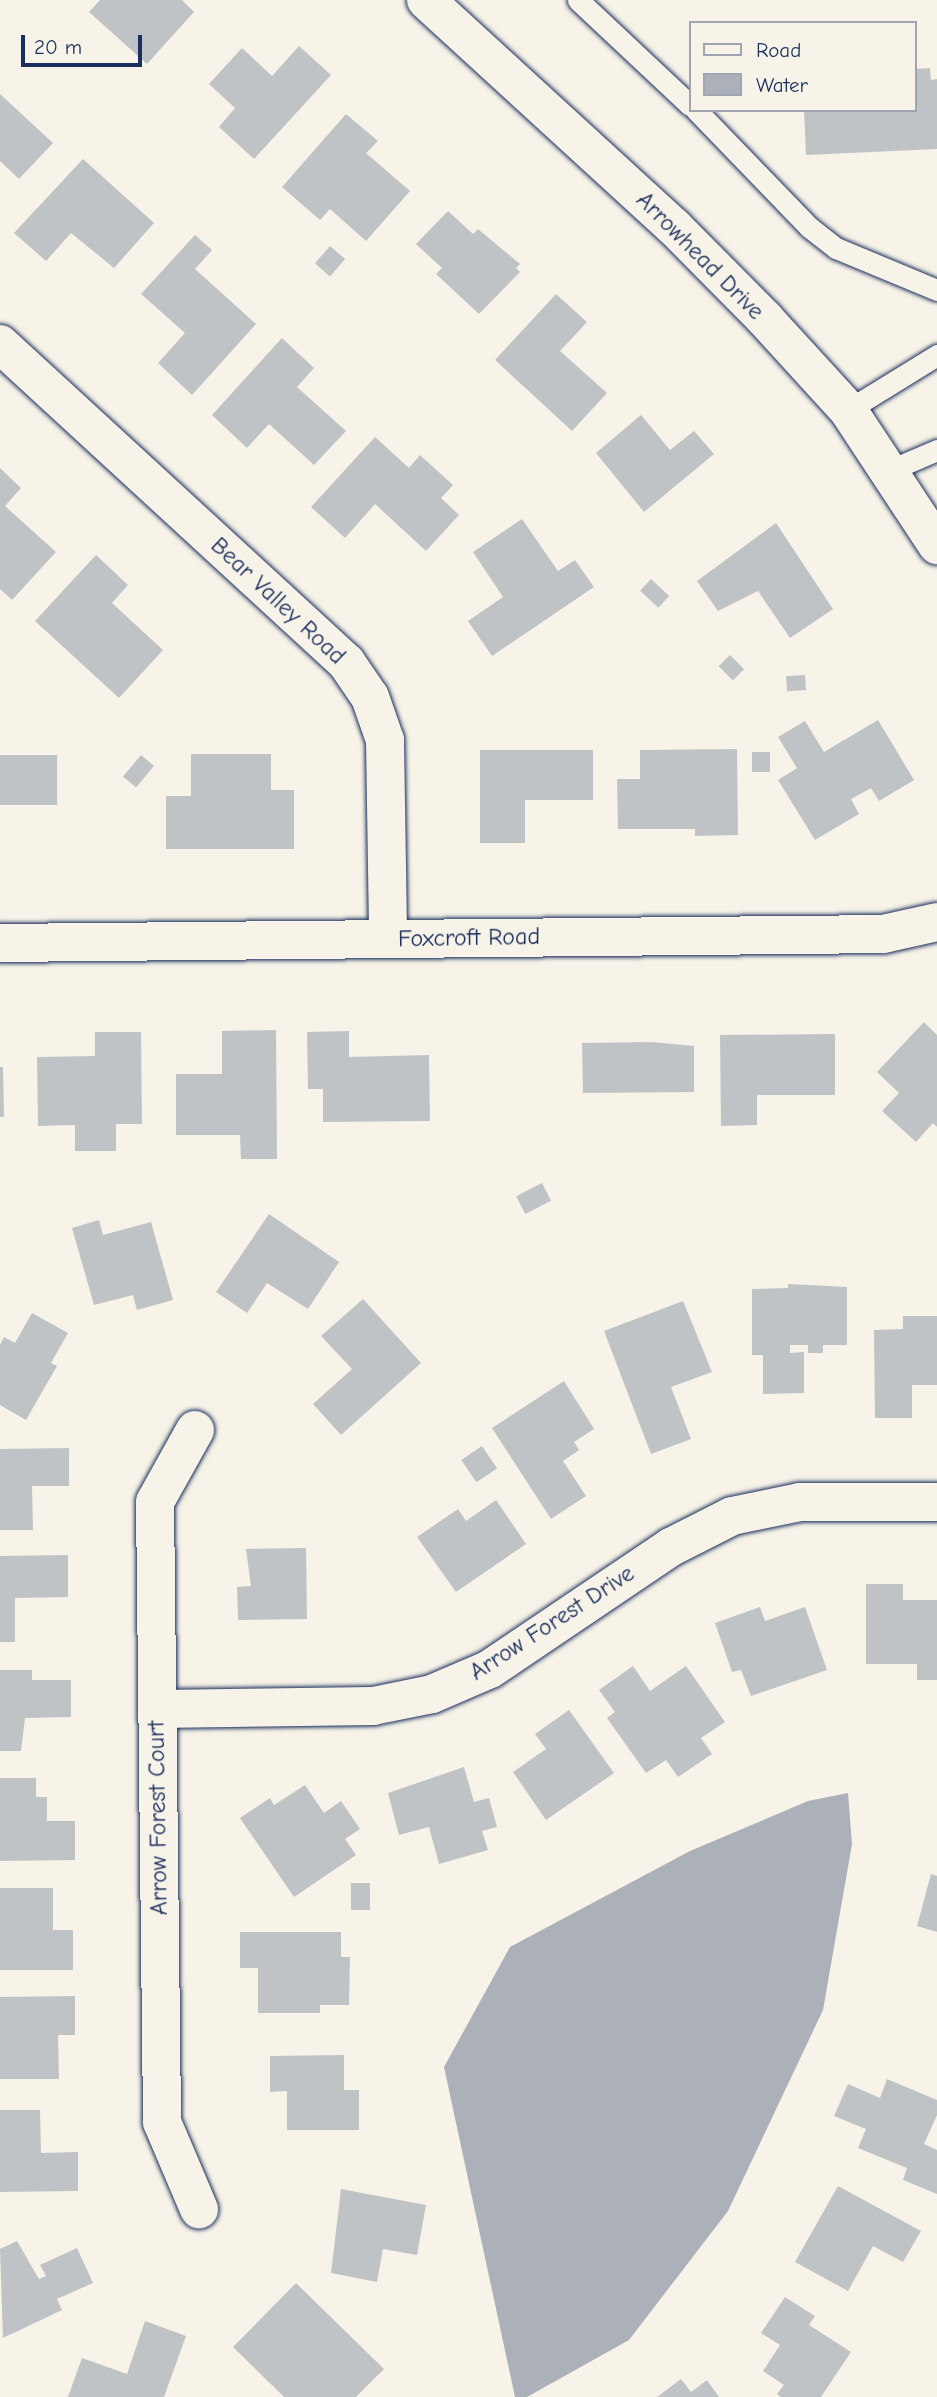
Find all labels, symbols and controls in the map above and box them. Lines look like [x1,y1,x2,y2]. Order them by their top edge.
scale bar [24,21,145,65]
legend [688,21,916,112]
text: 20 m [34,35,82,59]
text: Road [756,38,801,62]
text: Water [756,73,808,97]
street label: Arrowhead Drive [630,186,770,326]
street label: Bear Valley Road [205,531,351,671]
street label: Foxcroft Road [398,922,540,954]
street label: Arrow Forest Drive [464,1559,640,1687]
street label: Arrow Forest Court [142,1720,174,1916]

